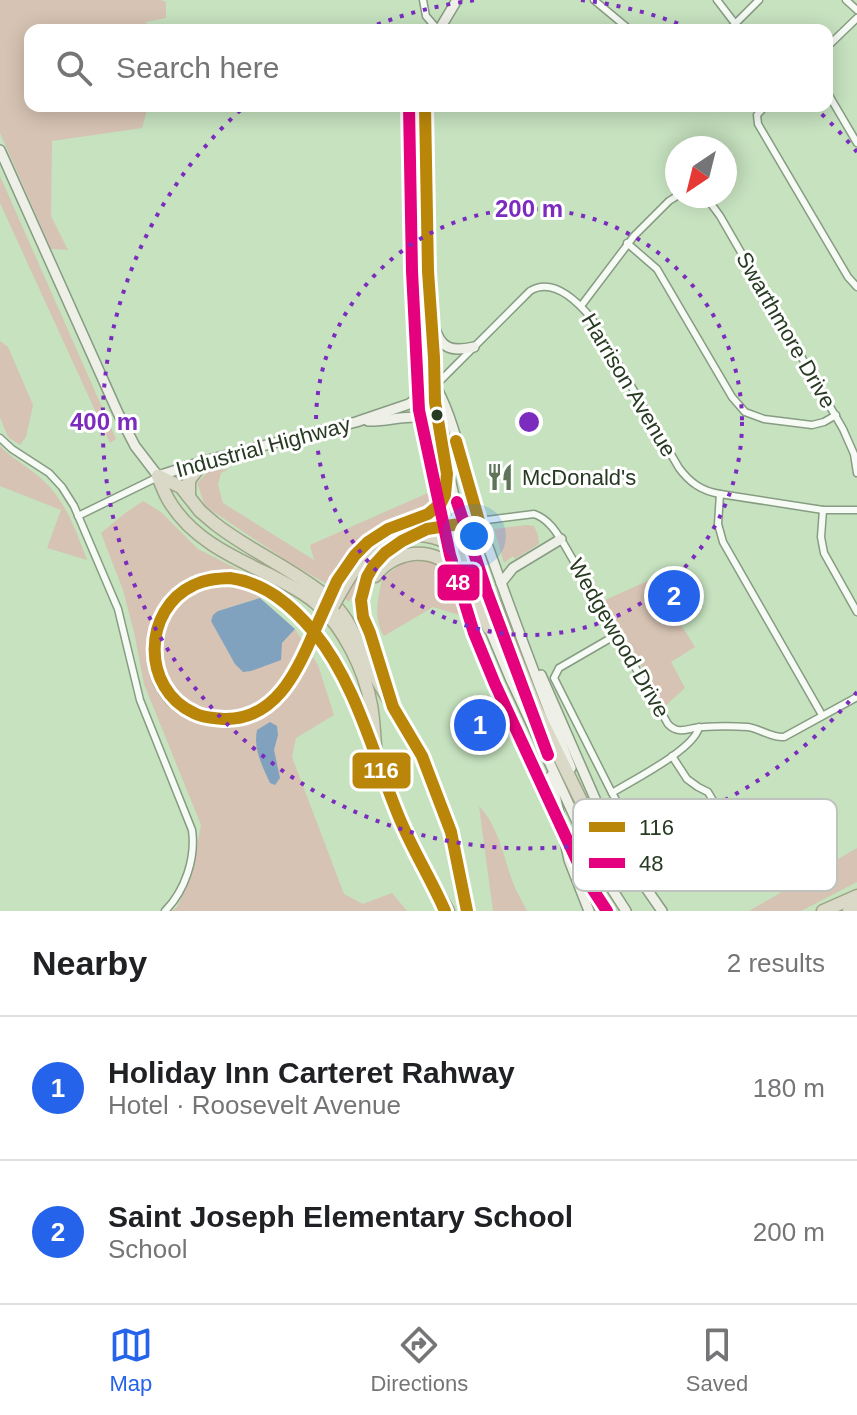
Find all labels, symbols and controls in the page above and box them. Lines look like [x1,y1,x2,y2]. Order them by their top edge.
search box [24,24,833,112]
icon: search [52,46,96,90]
text: Search here [116,51,279,84]
north arrow [665,136,737,208]
text: 200 m [495,195,563,222]
street label: Swarthmore Drive [731,248,841,412]
street label: Harrison Avenue [577,309,681,461]
unlabelled marker [429,407,445,423]
text: 400 m [70,408,138,435]
centre of rings [515,408,543,436]
street label: Industrial Highway [173,412,353,482]
restaurant icon: McDonald's [485,462,515,492]
place label: McDonald's [522,465,636,490]
your location [454,516,494,556]
street label: Wedgewood Drive [563,554,675,722]
line badge: 48 [436,563,481,602]
pin: 2 [648,566,700,626]
text: 48 [446,570,470,595]
pin: 1 [454,695,506,755]
line badge: 116 [351,751,412,790]
text: 116 [363,758,399,783]
legend [573,799,837,891]
text: 116 [639,815,674,840]
text: 48 [639,851,663,876]
text: Nearby [32,944,147,982]
text: 2 results [727,948,825,978]
text: Holiday Inn Carteret Rahway [108,1056,515,1089]
text: 1 [51,1073,65,1103]
text: 180 m [753,1073,825,1103]
text: Hotel · Roosevelt Avenue [108,1090,401,1120]
text: Saint Joseph Elementary School [108,1200,573,1233]
text: 2 [51,1217,65,1247]
text: 200 m [753,1217,825,1247]
text: School [108,1234,188,1264]
tab: Map [109,1323,153,1397]
tab: Directions [370,1323,468,1397]
tab: Saved [686,1323,748,1397]

